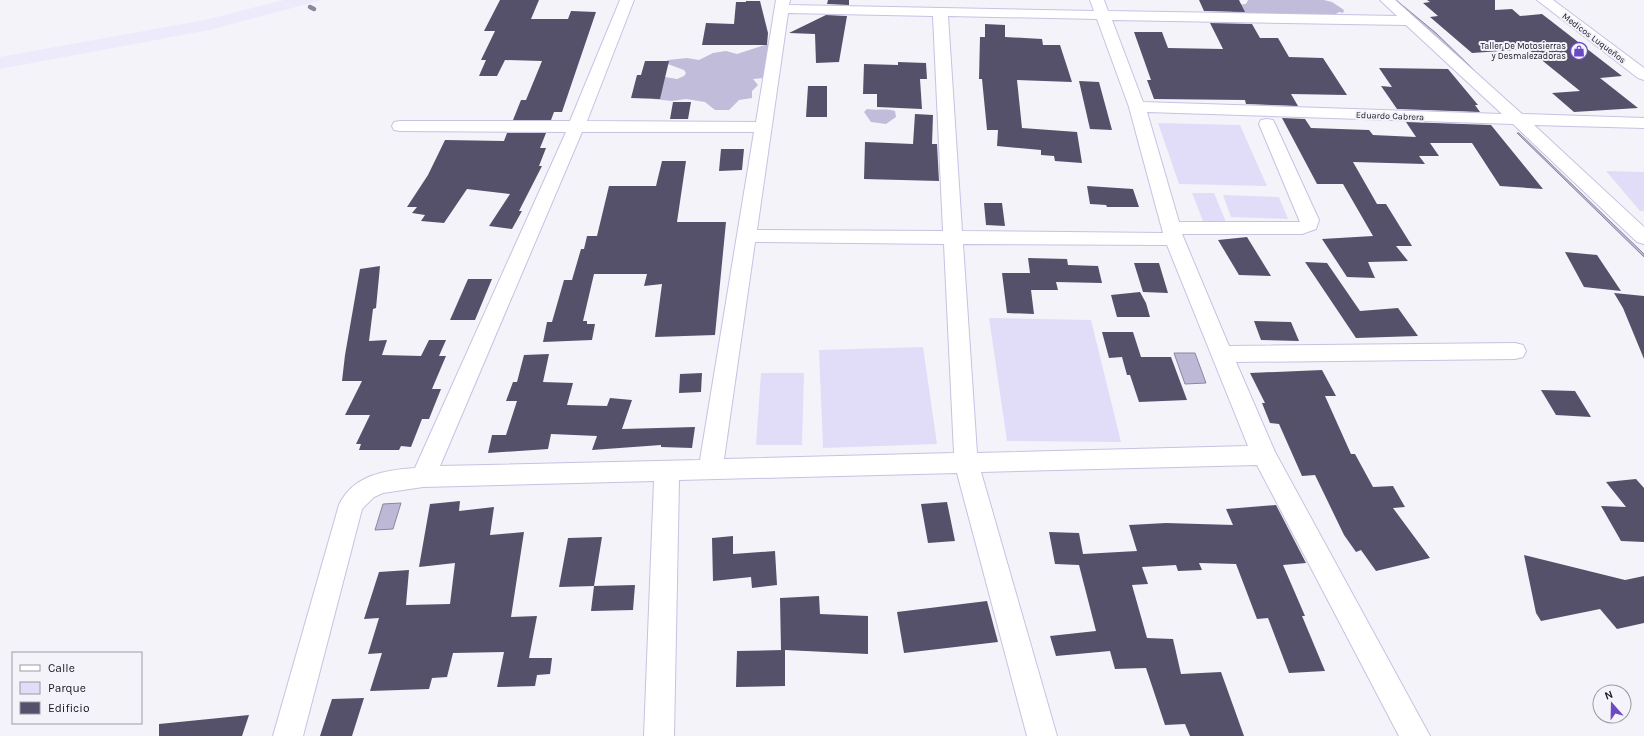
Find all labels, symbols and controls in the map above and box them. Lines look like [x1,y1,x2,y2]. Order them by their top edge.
street label: Medicos Luqueños [1560,11,1628,66]
place label: Taller De Motosierras y Desmalezadoras [1481,41,1566,61]
shop icon: Taller De Motosierras y Desmalezadoras [1569,41,1589,61]
street label: Eduardo Cabrera [1356,110,1424,122]
legend [12,652,142,724]
text: Calle [48,661,75,675]
text: Parque [48,681,86,695]
north arrow [1592,684,1632,724]
text: N [1603,688,1615,703]
text: Edificio [48,701,89,715]

